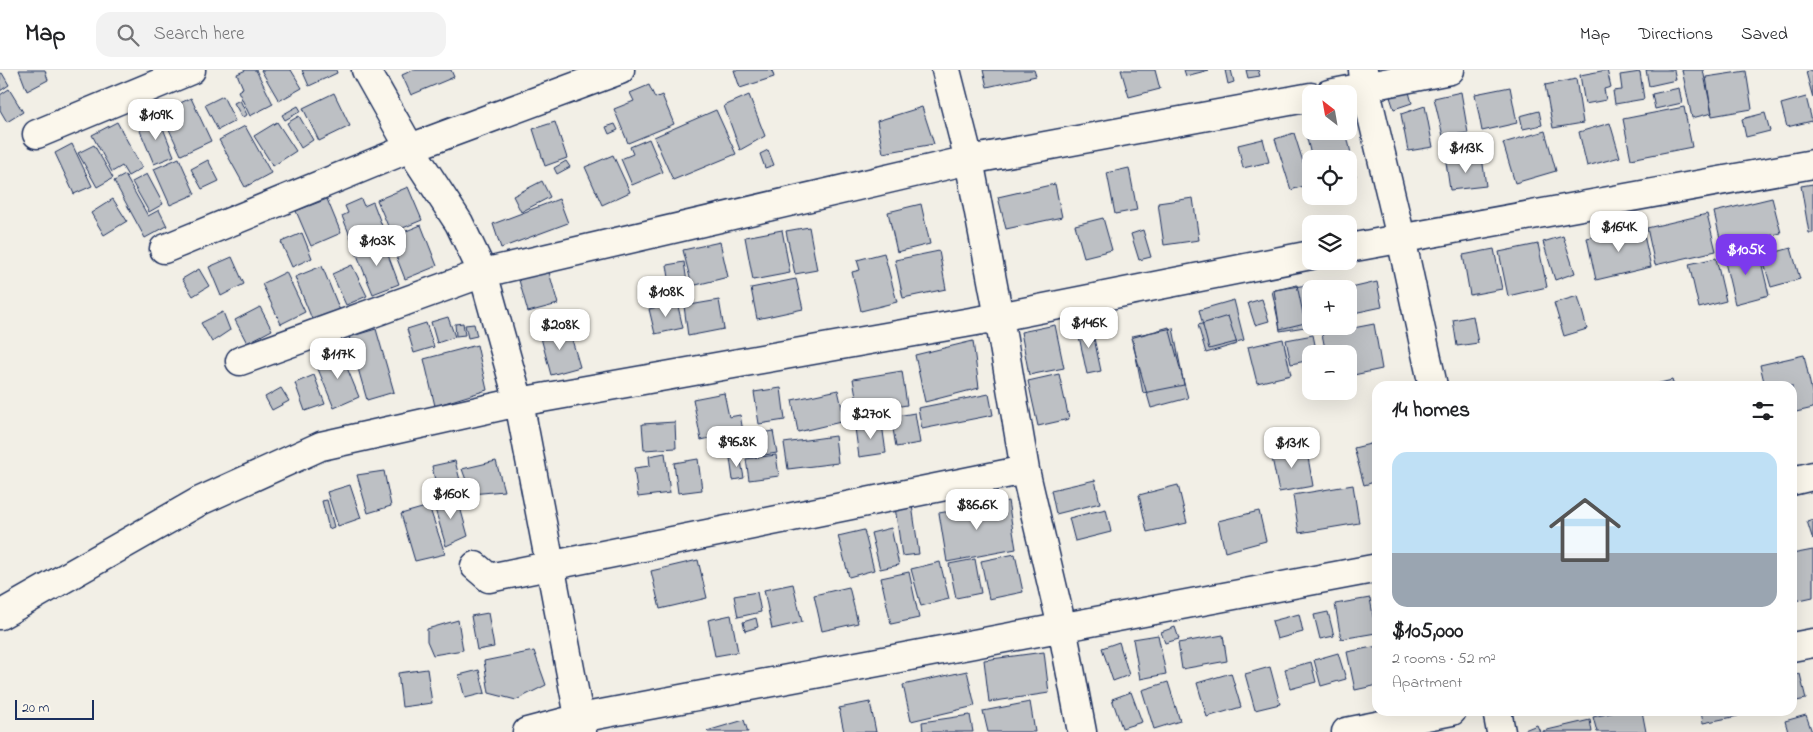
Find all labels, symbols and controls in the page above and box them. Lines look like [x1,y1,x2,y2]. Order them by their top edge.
search box [96,12,446,57]
text: Map [25,17,66,52]
icon: search [114,21,142,49]
text: Search here [154,21,245,48]
text: Map [1580,22,1610,48]
text: Directions [1638,22,1713,48]
text: Saved [1741,22,1788,48]
north arrow [1302,85,1358,140]
map controls [1302,85,1357,400]
pin: $109K [121,98,191,141]
text: $109K [139,103,173,127]
pin: $113K [1431,132,1501,174]
text: $113K [1449,136,1483,160]
button: locate [1302,150,1357,205]
pin: $164K [1584,210,1654,253]
button: layers [1302,215,1357,270]
text: $164K [1601,215,1637,239]
pin: $103K [342,224,412,267]
text: $103K [359,229,395,253]
pin: $105K [1711,234,1781,276]
text: $105K [1727,238,1765,262]
pin: $108K [631,276,701,318]
text: $108K [648,280,684,304]
button: + [1302,280,1357,335]
pin: $146K [1054,306,1124,349]
pin: $208K [525,308,595,351]
text: $146K [1071,311,1107,335]
text: $208K [541,313,579,337]
pin: $117K [303,338,373,380]
text: $117K [321,342,355,366]
button: − [1302,345,1357,400]
text: 14 homes [1392,396,1470,426]
icon: filters [1749,397,1777,425]
pin: $270K [836,398,906,440]
text: $270K [852,402,890,426]
pin: $96.8K [696,426,778,468]
pin: $131K [1257,426,1327,469]
text: $96.8K [718,430,756,454]
text: $131K [1275,431,1309,455]
pin: $160K [416,478,486,520]
text: $160K [433,482,469,506]
icon: home [1540,485,1630,575]
pin: $86.6K [936,488,1018,531]
text: $86.6K [957,493,997,517]
text: $105,000 [1392,617,1463,647]
text: 2 rooms · 52 m² [1392,647,1496,671]
text: Apartment [1392,671,1462,695]
scale bar [15,697,94,720]
text: 20 m [22,698,49,719]

